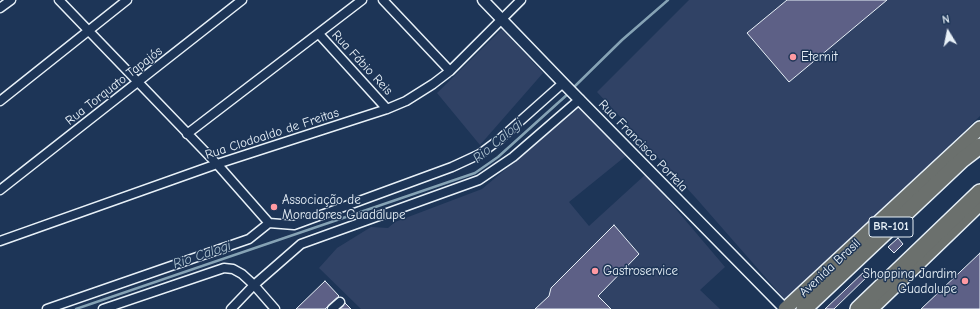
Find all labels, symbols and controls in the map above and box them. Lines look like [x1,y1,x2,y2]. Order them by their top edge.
north arrow [928,12,968,52]
text: N [941,13,950,27]
street label: Rua Fábio Reis [328,28,396,98]
street label: Rua Torquato Tapajós [62,43,166,129]
place label: Eternit [801,49,838,65]
marker: Eternit [788,52,798,62]
street label: Rua Francisco Portela [595,97,691,195]
street label: Rua Clodoaldo de Freitas [203,105,341,163]
water label: Rio Calogi [469,115,527,167]
place label: Associação de Moradores Guadalupe [282,192,405,223]
marker: Associação de Moradores Guadalupe [269,202,279,212]
road number: BR-101 [869,217,913,237]
street label: Avenida Brasil [796,236,864,300]
water label: Rio Calogi [171,237,233,273]
place label: Gastroservice [603,263,678,279]
marker: Gastroservice [590,266,600,276]
place label: Shopping Jardim Guadalupe [863,266,957,297]
marker: Shopping Jardim Guadalupe [960,276,970,286]

